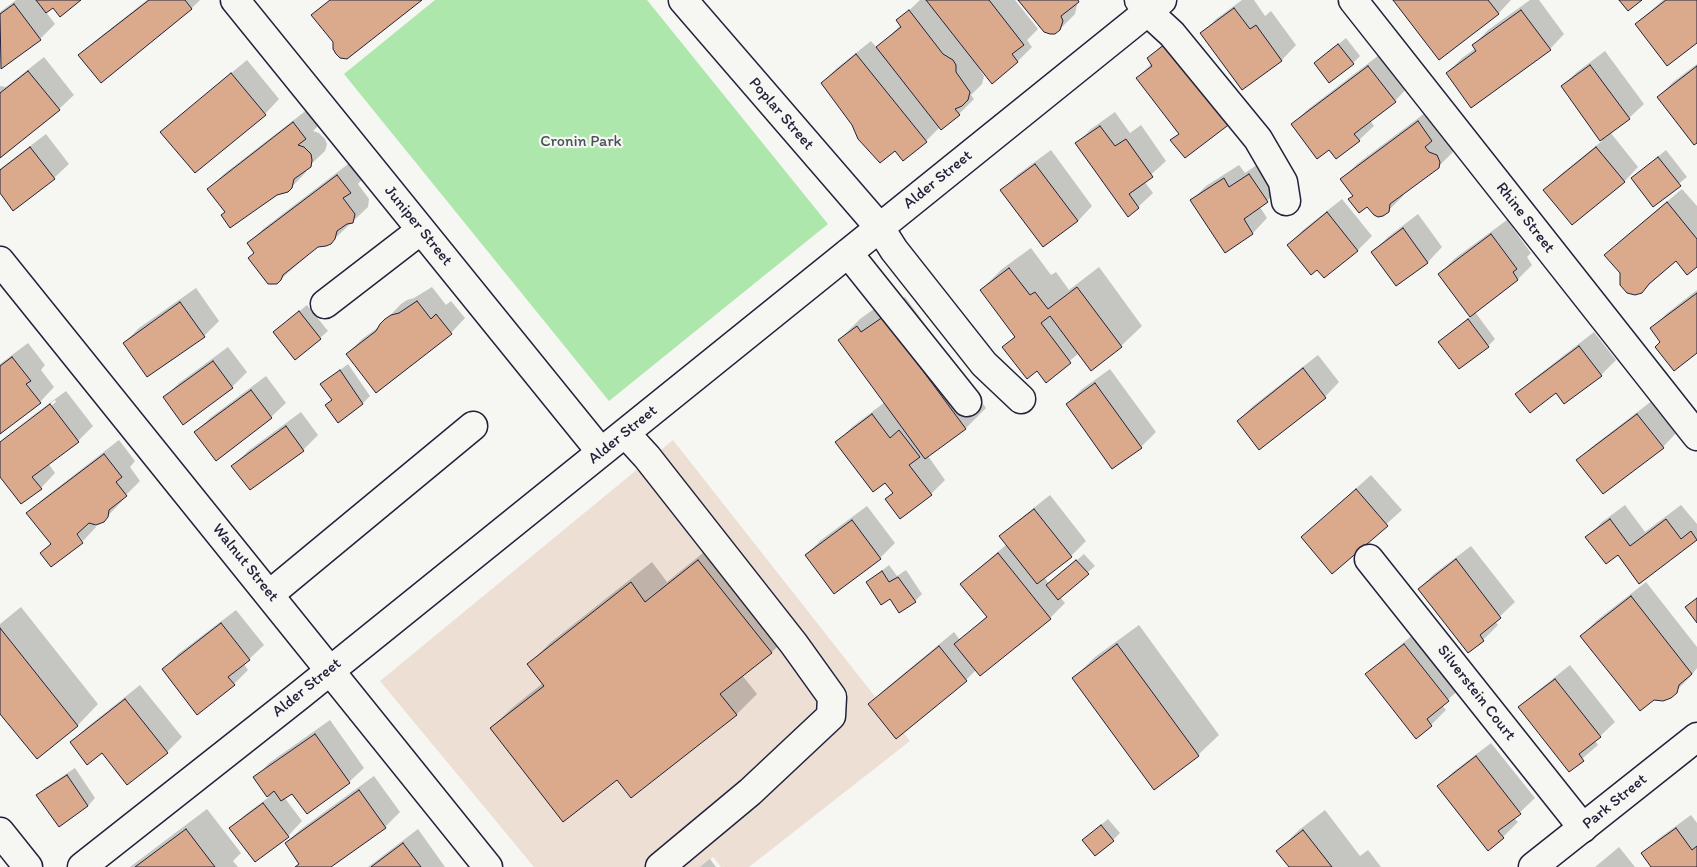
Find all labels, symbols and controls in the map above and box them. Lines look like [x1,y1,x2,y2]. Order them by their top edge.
street label: Poplar Street [744,74,818,154]
park label: Cronin Park [540,132,622,152]
street label: Alder Street [900,146,976,214]
street label: Rhine Street [1491,179,1559,257]
street label: Juniper Street [380,182,456,270]
street label: Alder Street [585,401,661,469]
street label: Walnut Street [208,520,282,606]
street label: Silverstein Court [1433,641,1519,745]
street label: Alder Street [269,654,345,722]
street label: Park Street [1579,770,1651,834]

